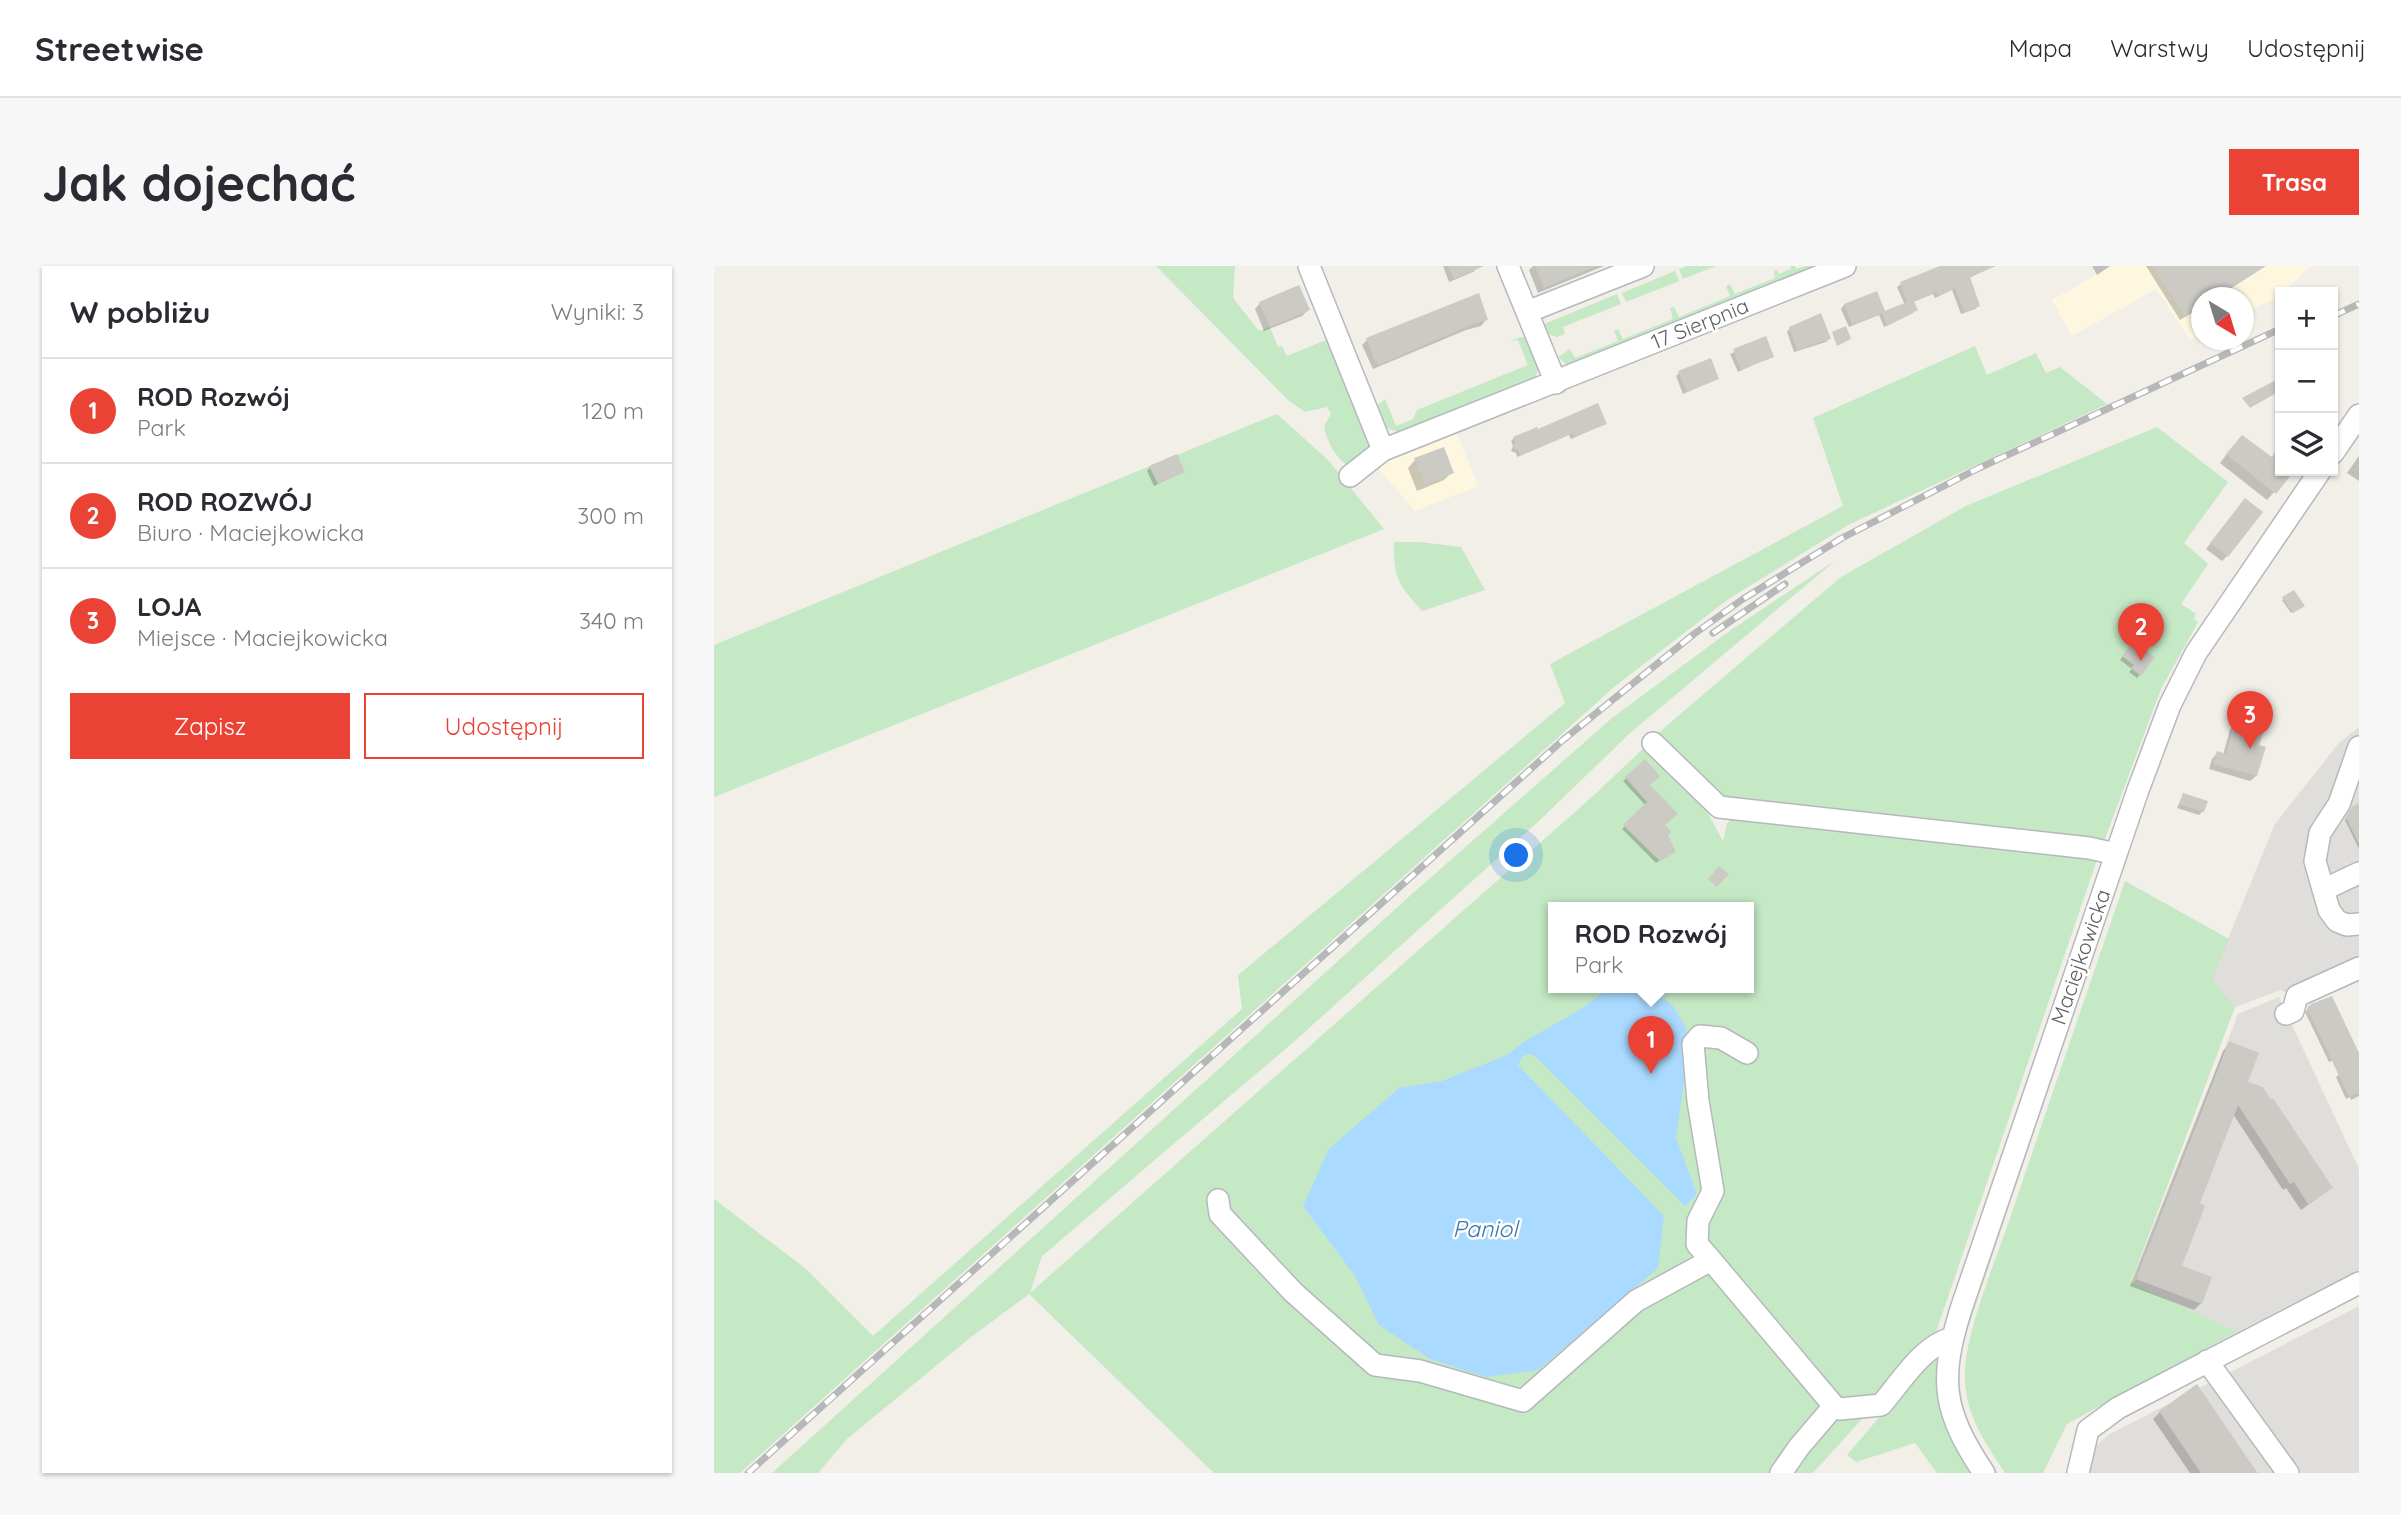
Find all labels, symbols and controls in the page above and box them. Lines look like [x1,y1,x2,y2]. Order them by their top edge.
text: Streetwise [35,28,204,69]
text: Mapa [2009,33,2072,63]
text: Warstwy [2110,33,2209,63]
text: Udostępnij [2247,33,2366,63]
button: Trasa [2229,149,2359,215]
text: Jak dojechać [42,152,356,213]
north arrow [2191,287,2254,350]
map controls [2275,287,2338,476]
button: + [2275,287,2338,350]
street label: 17 Sierpnia [1647,292,1752,354]
text: W pobliżu [70,293,210,331]
text: Wyniki: 3 [551,297,644,326]
button: − [2275,350,2338,413]
text: ROD Rozwój [137,380,290,413]
text: 1 [89,396,97,425]
text: 120 m [582,396,644,425]
text: Park [137,413,186,442]
button: layers [2275,413,2338,476]
text: ROD ROZWÓJ [137,485,313,518]
text: 2 [86,501,100,530]
text: 300 m [577,501,644,530]
text: Biuro · Maciejkowicka [137,518,364,547]
text: LOJA [137,590,201,623]
pin: 2 [2118,603,2164,661]
text: 3 [87,606,99,635]
text: 340 m [579,606,644,635]
text: Miejsce · Maciejkowicka [137,623,388,652]
pin: 3 [2227,691,2273,749]
button: Zapisz [70,693,350,759]
button: Udostępnij [364,693,644,759]
your location [1499,838,1533,872]
street label: Maciejkowicka [2045,886,2115,1028]
popup [1548,902,1754,993]
text: ROD Rozwój [1575,917,1727,950]
text: Park [1575,950,1623,979]
pin: 1 [1628,1016,1674,1074]
water label: Paniol [1453,1214,1520,1243]

